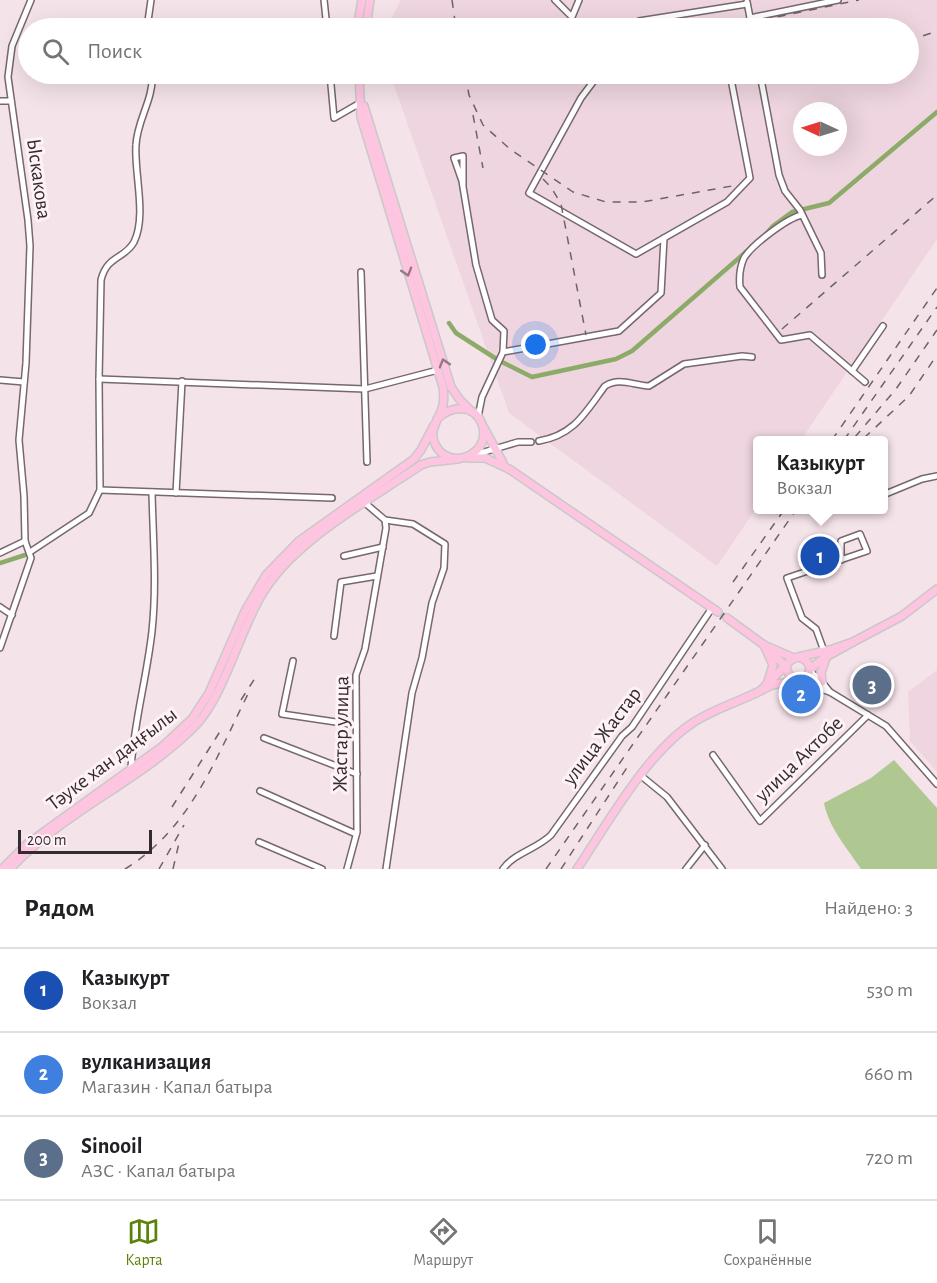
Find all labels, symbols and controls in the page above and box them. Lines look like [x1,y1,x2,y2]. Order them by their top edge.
search box [18,18,919,84]
icon: search [39,35,72,68]
text: Поиск [87,40,142,62]
north arrow [793,102,847,156]
street label: Ыскакова [23,138,55,221]
one-way arrow [400,266,412,277]
your location [521,330,550,359]
one-way arrow [439,358,451,369]
popup [753,436,888,514]
text: Казыкурт [776,452,865,474]
text: Вокзал [776,478,832,498]
pin: 1 [800,534,840,578]
pin: 3 [852,662,892,708]
pin: 2 [782,672,820,716]
street label: Жастар улица [329,675,353,792]
street label: улица Жастар [558,683,645,790]
street label: Тәуке хан даңғылы [43,703,181,815]
street label: улица Актобе [750,712,847,806]
scale bar [18,827,152,854]
text: 200 m [27,832,67,848]
text: Рядом [24,895,95,921]
text: Найдено: 3 [824,898,913,918]
text: Казыкурт [81,967,169,989]
text: 1 [40,980,47,1000]
text: 530 m [867,980,913,1000]
text: Вокзал [81,993,137,1013]
text: вулканизация [81,1051,211,1073]
text: 2 [39,1064,48,1084]
text: 660 m [864,1064,913,1084]
text: Магазин · Капал батыра [81,1077,273,1097]
text: Sinooil [81,1135,143,1157]
text: 3 [39,1148,48,1168]
text: 720 m [866,1148,913,1168]
text: АЗС · Капал батыра [81,1161,236,1181]
tab: Карта [125,1215,163,1270]
tab: Маршрут [413,1215,473,1270]
tab: Сохранённые [723,1215,812,1270]

